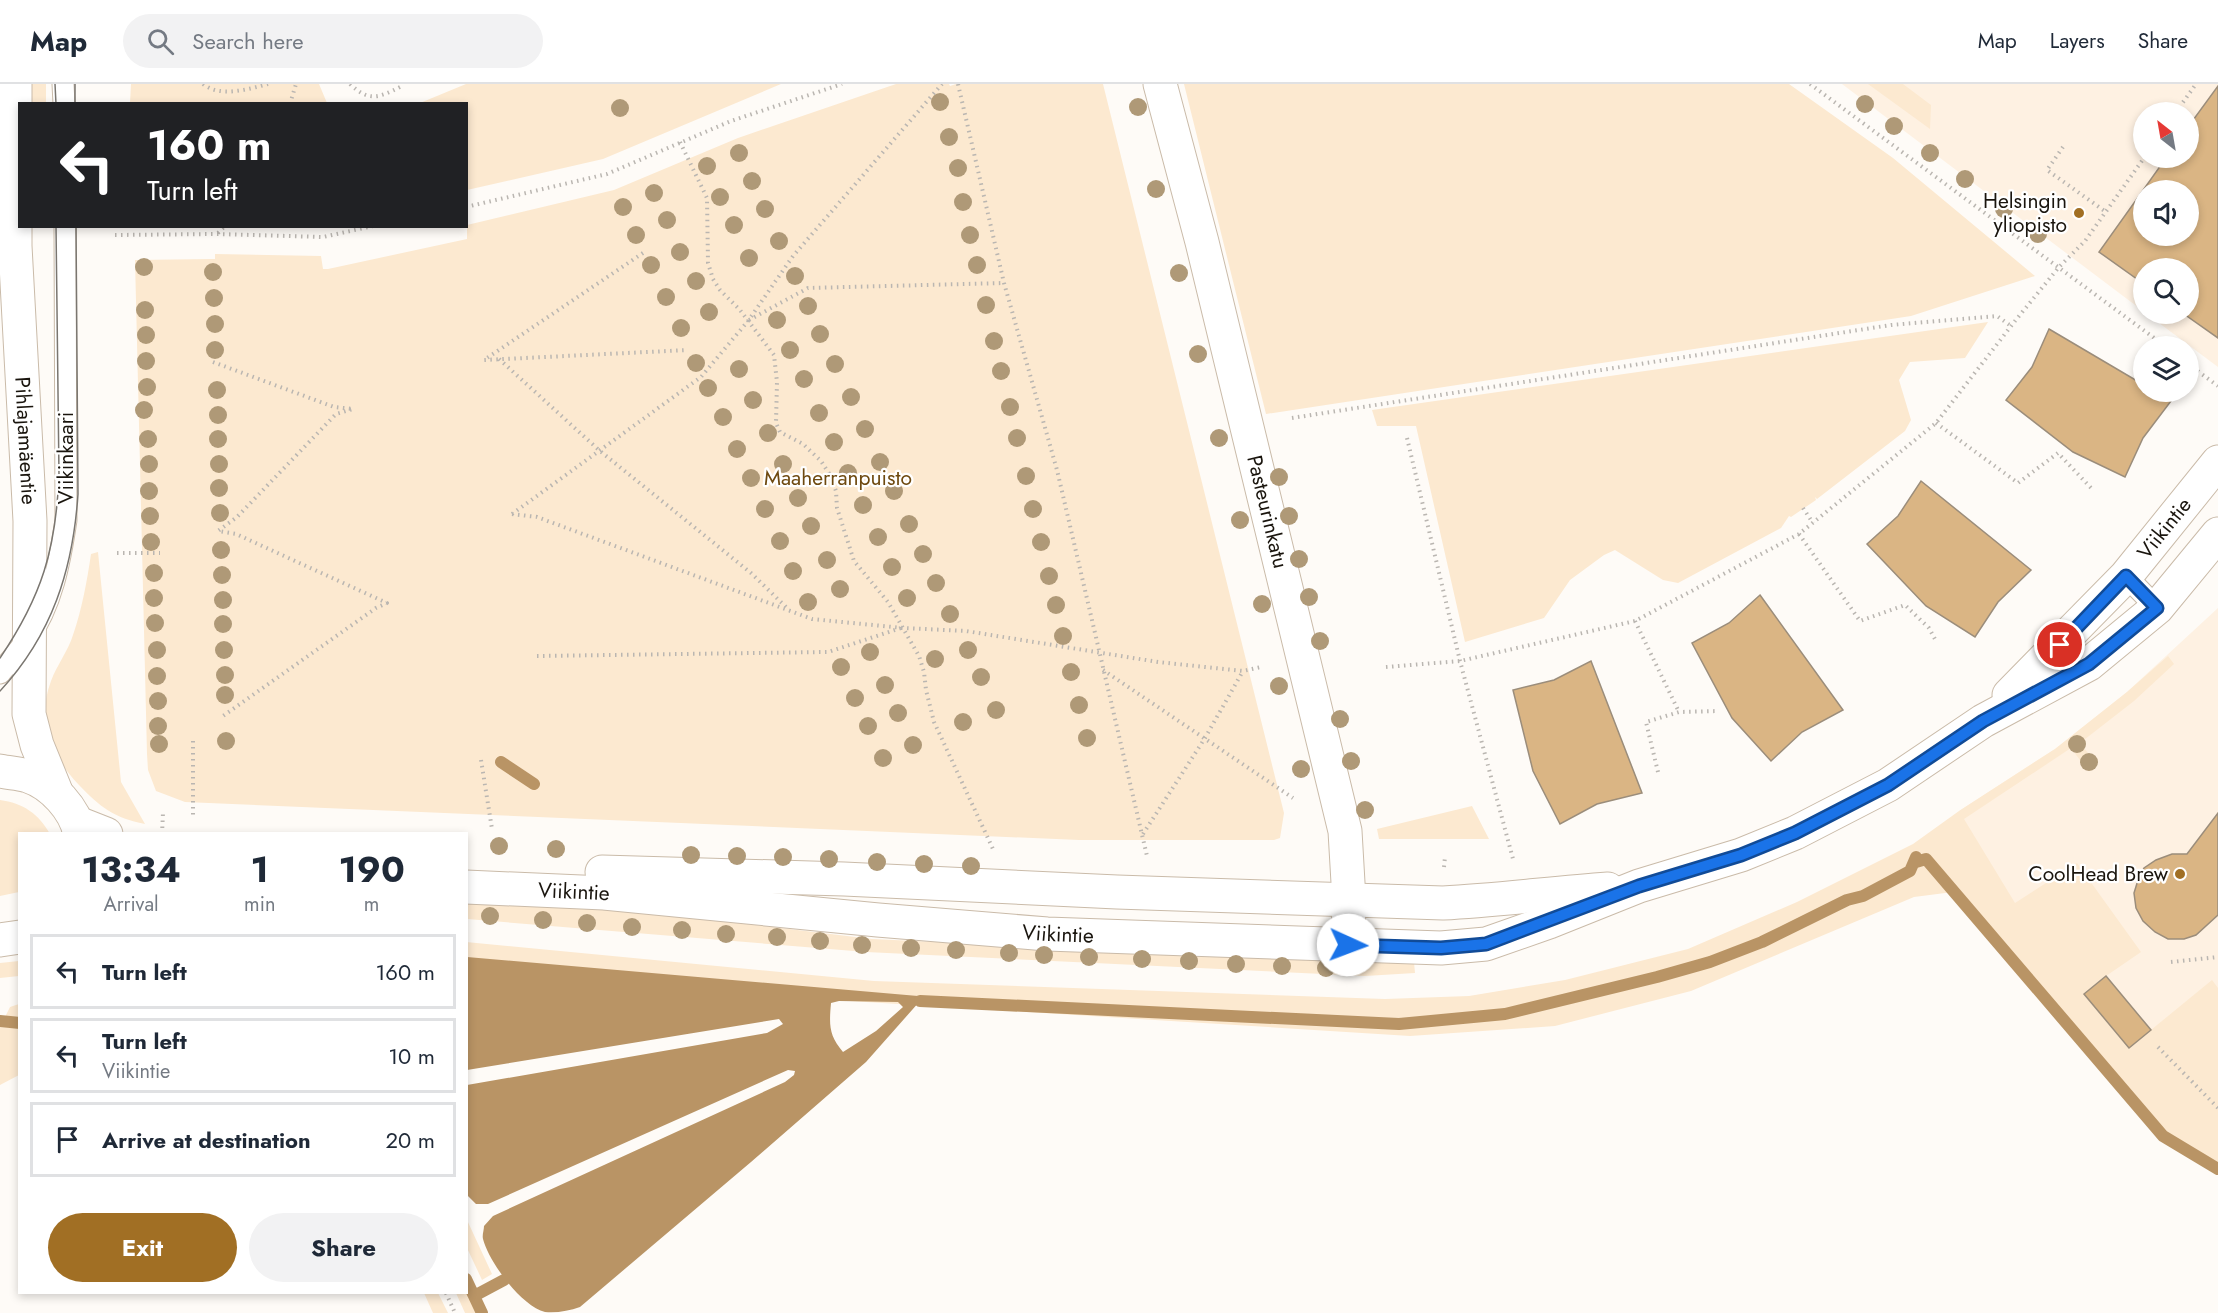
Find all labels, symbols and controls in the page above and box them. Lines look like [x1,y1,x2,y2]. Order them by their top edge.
search box [123,14,543,68]
text: Map [30,21,87,62]
icon: search [144,25,177,58]
text: Search here [192,25,304,57]
text: Map [1978,26,2017,56]
text: Layers [2050,26,2105,56]
text: Share [2138,26,2188,56]
north arrow [2133,102,2199,168]
map controls [2133,102,2199,402]
text: 160 m [147,115,271,176]
icon: left [48,126,126,204]
text: Turn left [147,171,237,210]
button: sound [2133,180,2199,246]
place label: Helsingin yliopisto [1983,186,2067,240]
marker: Helsingin yliopisto [2072,206,2086,220]
button: search [2133,258,2199,324]
button: layers [2133,336,2199,402]
street label: Pihlajamäentie [7,376,44,506]
street label: Viikinkaari [51,412,81,504]
street label: Pasteurinkatu [1239,452,1296,571]
park label: Maaherranpuisto [764,463,912,493]
street label: Viikintie [2130,491,2199,566]
pin [2034,619,2085,670]
icon: arrive [2043,628,2076,661]
text: 13:34 [81,843,181,895]
text: 1 [251,843,269,895]
text: 190 [339,843,405,895]
place label: CoolHead Brew [2028,859,2169,889]
marker: CoolHead Brew [2173,867,2187,881]
street label: Viikintie [537,875,611,909]
text: Arrival [103,890,159,919]
text: min [244,890,275,919]
text: m [364,890,379,919]
position arrow [1316,913,1380,977]
street label: Viikintie [1021,917,1095,951]
icon: left [51,955,84,988]
text: Turn left [102,956,187,988]
text: 160 m [375,956,435,988]
text: Turn left [102,1025,187,1057]
icon: left [51,1039,84,1072]
text: 10 m [388,1040,435,1072]
text: Viikintie [102,1057,170,1086]
icon: arrive [51,1123,84,1156]
text: Arrive at destination [102,1124,311,1156]
text: 20 m [386,1124,435,1156]
button: Exit [48,1213,237,1282]
button: Share [249,1213,438,1282]

